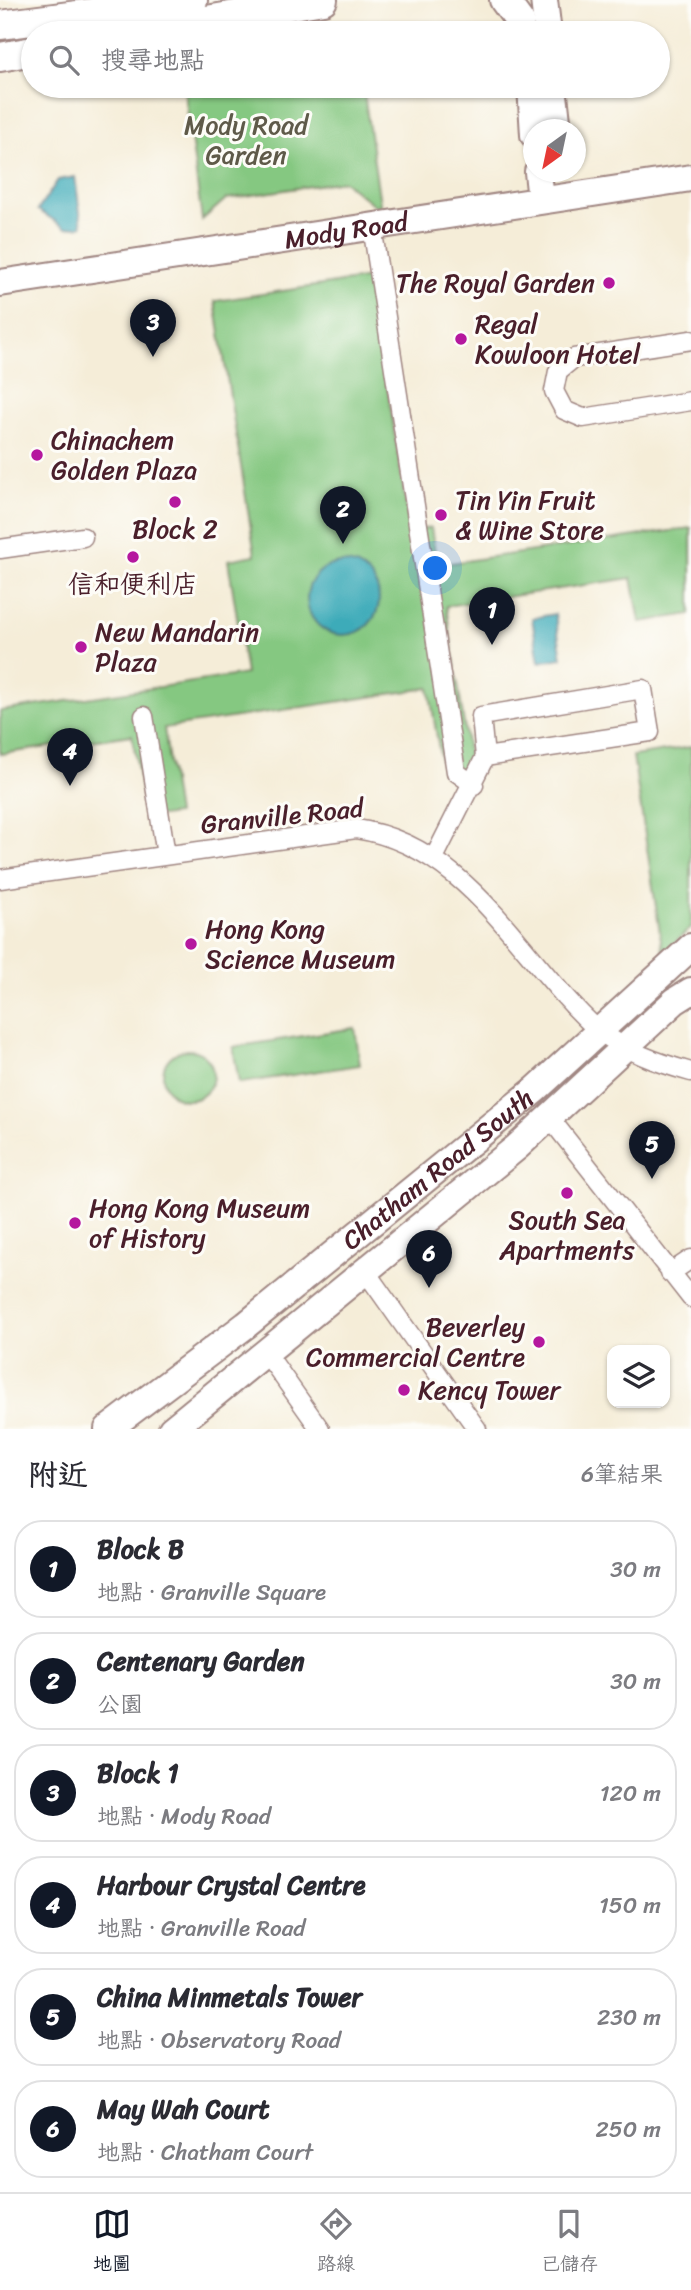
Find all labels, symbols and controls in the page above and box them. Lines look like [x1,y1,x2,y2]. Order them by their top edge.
search box [21,21,670,98]
text: 搜尋地點 [101,37,205,83]
icon: search [45,41,83,79]
park label: Mody Road Garden [184,102,310,178]
north arrow [523,119,586,182]
street label: Mody Road [281,198,413,262]
place label: The Royal Garden [396,260,595,306]
marker: The Royal Garden [601,275,617,291]
pin: 3 [130,299,176,357]
place label: Regal Kowloon Hotel [475,301,641,377]
marker: Regal Kowloon Hotel [453,331,469,347]
place label: Chinachem Golden Plaza [51,417,197,493]
marker: Chinachem Golden Plaza [29,447,45,463]
place label: Tin Yin Fruit & Wine Store [455,477,604,553]
pin: 2 [320,486,366,544]
marker: Block 2 [167,494,183,510]
place label: Block 2 [132,506,218,552]
marker: Tin Yin Fruit & Wine Store [433,507,449,523]
marker: 信和便利店 [125,549,141,565]
your location [418,551,452,585]
place label: 信和便利店 [68,561,198,607]
pin: 1 [469,587,515,645]
place label: New Mandarin Plaza [95,609,259,685]
marker: New Mandarin Plaza [73,639,89,655]
pin: 4 [47,728,93,786]
street label: Granville Road [199,784,368,847]
place label: Hong Kong Science Museum [205,906,396,982]
marker: Hong Kong Science Museum [183,936,199,952]
street label: Chatham Road South [331,1076,544,1262]
pin: 5 [629,1121,675,1179]
place label: Hong Kong Museum of History [89,1185,310,1261]
marker: South Sea Apartments [559,1185,575,1201]
place label: South Sea Apartments [499,1197,635,1273]
marker: Hong Kong Museum of History [67,1215,83,1231]
pin: 6 [406,1230,452,1288]
place label: Beverley Commercial Centre [306,1304,525,1380]
marker: Beverley Commercial Centre [531,1334,547,1350]
map controls [607,1345,670,1408]
button: layers [607,1345,670,1408]
place label: Kency Tower [418,1367,561,1413]
marker: Kency Tower [396,1382,412,1398]
text: 附近 [28,1448,88,1502]
text: 6筆結果 [581,1454,663,1495]
text: Block B [97,1526,184,1572]
text: 1 [48,1549,58,1590]
text: 30 m [610,1549,661,1590]
text: 地點 · Granville Square [97,1572,326,1613]
text: Centenary Garden [97,1638,304,1684]
text: 2 [46,1661,60,1702]
text: 30 m [610,1661,661,1702]
text: 公園 [97,1684,143,1725]
text: Block 1 [97,1750,179,1796]
text: 3 [47,1773,59,1814]
text: 120 m [600,1773,661,1814]
text: 地點 · Mody Road [97,1796,271,1837]
text: Harbour Crystal Centre [97,1862,365,1908]
text: 4 [46,1885,60,1926]
text: 150 m [599,1885,661,1926]
text: 地點 · Granville Road [97,1908,305,1949]
text: China Minmetals Tower [97,1974,362,2020]
text: 5 [46,1997,60,2038]
text: 230 m [597,1997,661,2038]
text: 地點 · Observatory Road [97,2020,341,2061]
text: May Wah Court [97,2086,270,2132]
text: 6 [46,2109,60,2150]
text: 250 m [595,2109,661,2150]
text: 地點 · Chatham Court [97,2132,313,2173]
tab: 地圖 [93,2205,131,2280]
tab: 路線 [317,2205,355,2280]
tab: 已儲存 [541,2205,598,2280]

